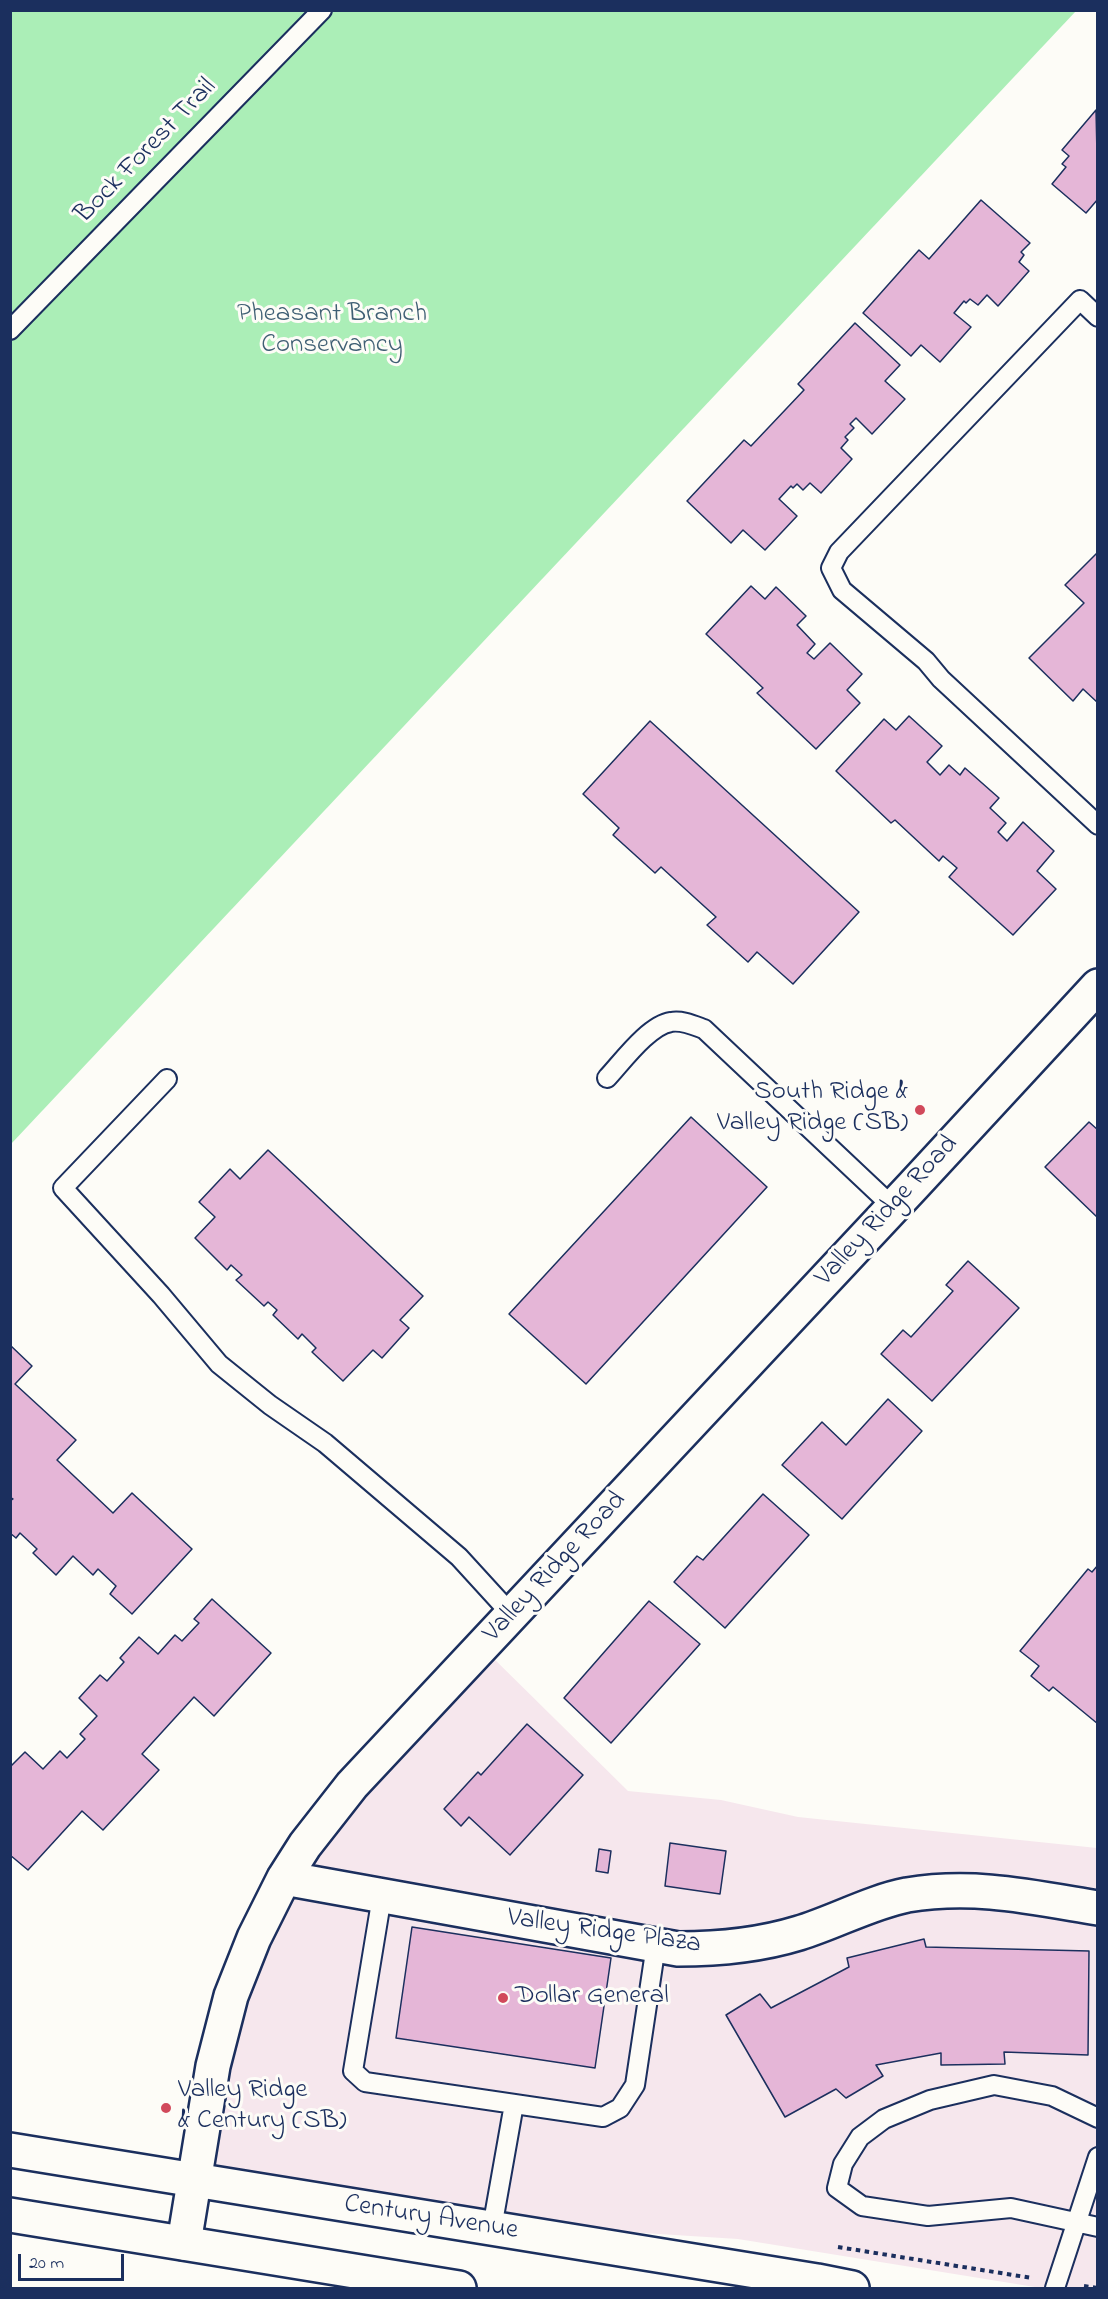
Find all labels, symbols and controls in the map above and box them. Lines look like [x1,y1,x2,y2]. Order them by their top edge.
street label: Bock Forest Trail [69,73,225,231]
park label: Pheasant Branch Conservancy [237,300,427,363]
place label: South Ridge & Valley Ridge (SB) [717,1078,908,1141]
marker: South Ridge & Valley Ridge (SB) [913,1103,927,1117]
street label: Valley Ridge Road [810,1130,966,1294]
street label: Valley Ridge Road [478,1486,634,1650]
street label: Valley Ridge Plaza [505,1903,703,1963]
place label: Dollar General [515,1982,669,2014]
marker: Dollar General [496,1991,510,2005]
place label: Valley Ridge & Century (SB) [178,2076,347,2139]
marker: Valley Ridge & Century (SB) [159,2101,173,2115]
street label: Century Avenue [342,2189,520,2249]
scale bar [21,2242,128,2280]
text: 20 m [29,2251,64,2277]

